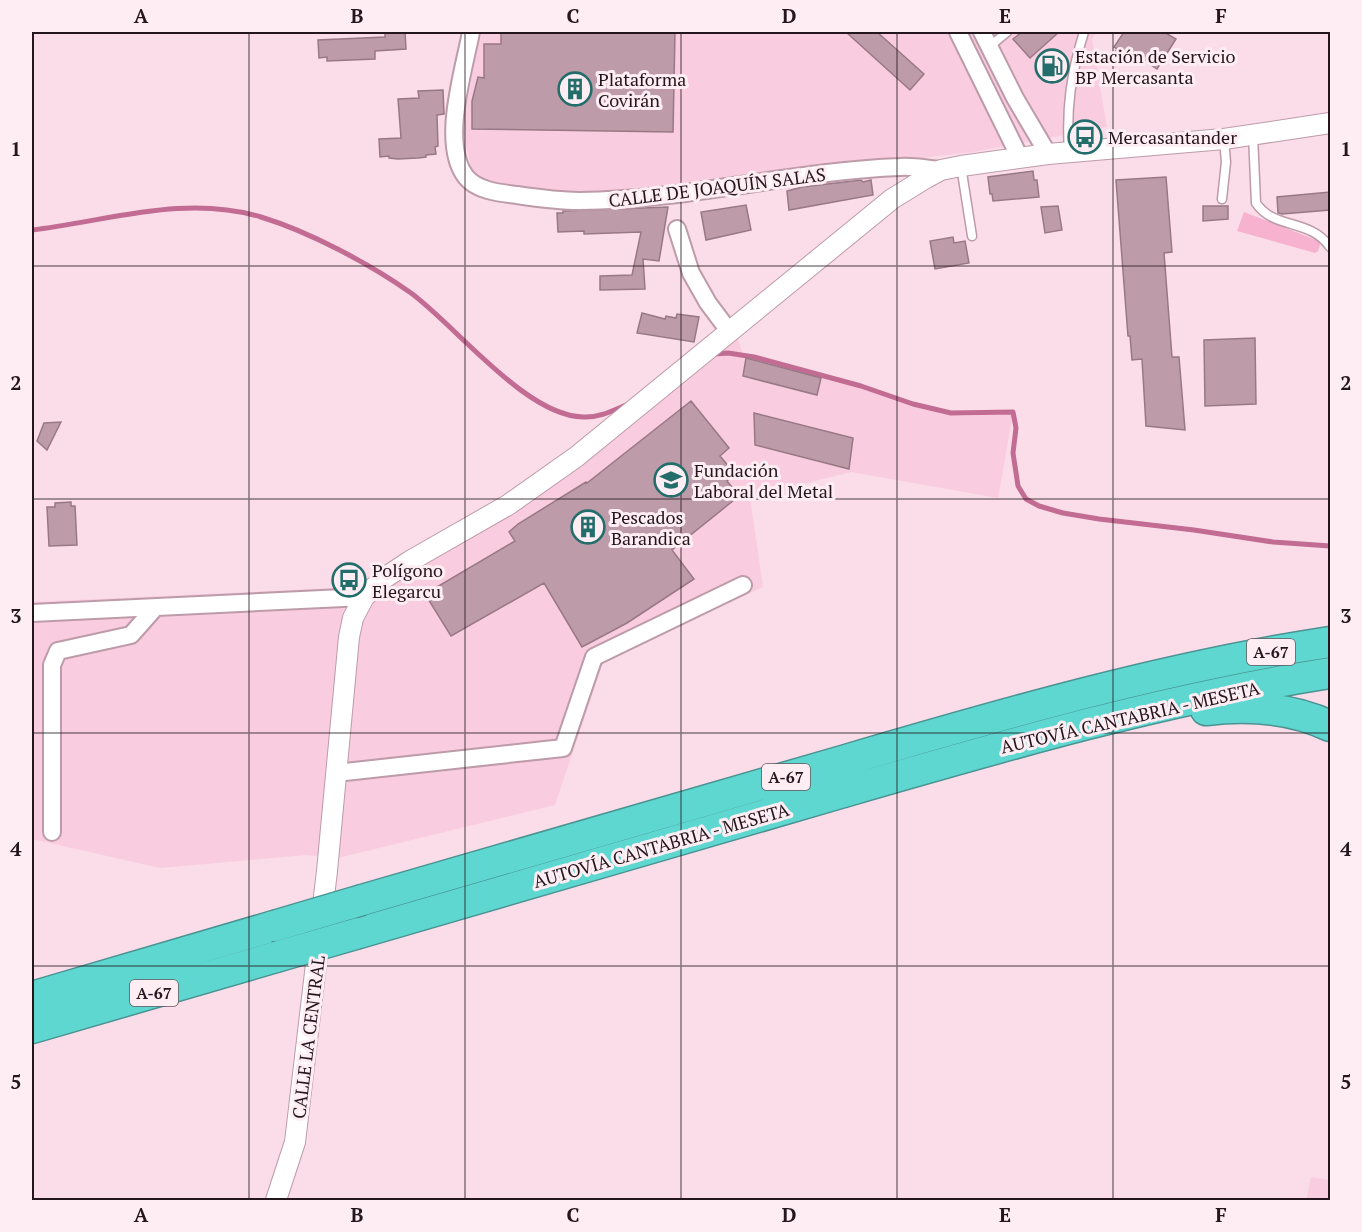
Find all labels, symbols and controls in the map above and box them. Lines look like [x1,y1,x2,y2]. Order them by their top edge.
text: A [134,2,149,29]
text: B [351,2,364,29]
text: C [566,2,580,29]
text: D [782,2,796,29]
text: E [999,2,1011,29]
text: F [1215,2,1227,29]
place label: Estación de Servicio BP Mercasanta [1075,44,1236,89]
fuel station icon: Estación de Servicio BP Mercasanta [1034,48,1070,84]
place label: Plataforma Covirán [598,67,686,112]
building icon: Plataforma Covirán [557,71,593,107]
bus stop icon: Mercasantander [1067,119,1103,155]
place label: Mercasantander [1108,125,1237,149]
text: 1 [10,135,22,162]
text: 1 [1340,135,1352,162]
street label: CALLE DE JOAQUÍN SALAS [607,162,827,212]
text: 2 [10,369,22,396]
text: 2 [1340,369,1352,396]
place label: Fundación Laboral del Metal [694,458,833,503]
school or university icon: Fundación Laboral del Metal [653,462,689,498]
place label: Pescados Barandica [611,505,691,550]
building icon: Pescados Barandica [570,509,606,545]
place label: Polígono Elegarcu [372,558,443,603]
bus stop icon: Polígono Elegarcu [331,562,367,598]
text: 3 [10,602,22,629]
text: 3 [1340,602,1352,629]
road number: A-67 [1247,639,1295,665]
street label: AUTOVÍA CANTABRIA - MESETA [998,675,1263,759]
road number: A-67 [762,764,810,790]
street label: AUTOVÍA CANTABRIA - MESETA [530,797,792,893]
text: 4 [10,835,22,862]
text: 4 [1340,835,1352,862]
street label: CALLE LA CENTRAL [286,954,330,1120]
road number: A-67 [130,980,178,1006]
text: 5 [10,1068,22,1095]
text: 5 [1340,1068,1352,1095]
text: A [134,1201,149,1228]
text: B [351,1201,364,1228]
text: C [566,1201,580,1228]
text: D [782,1201,796,1228]
text: E [999,1201,1011,1228]
text: F [1215,1201,1227,1228]

